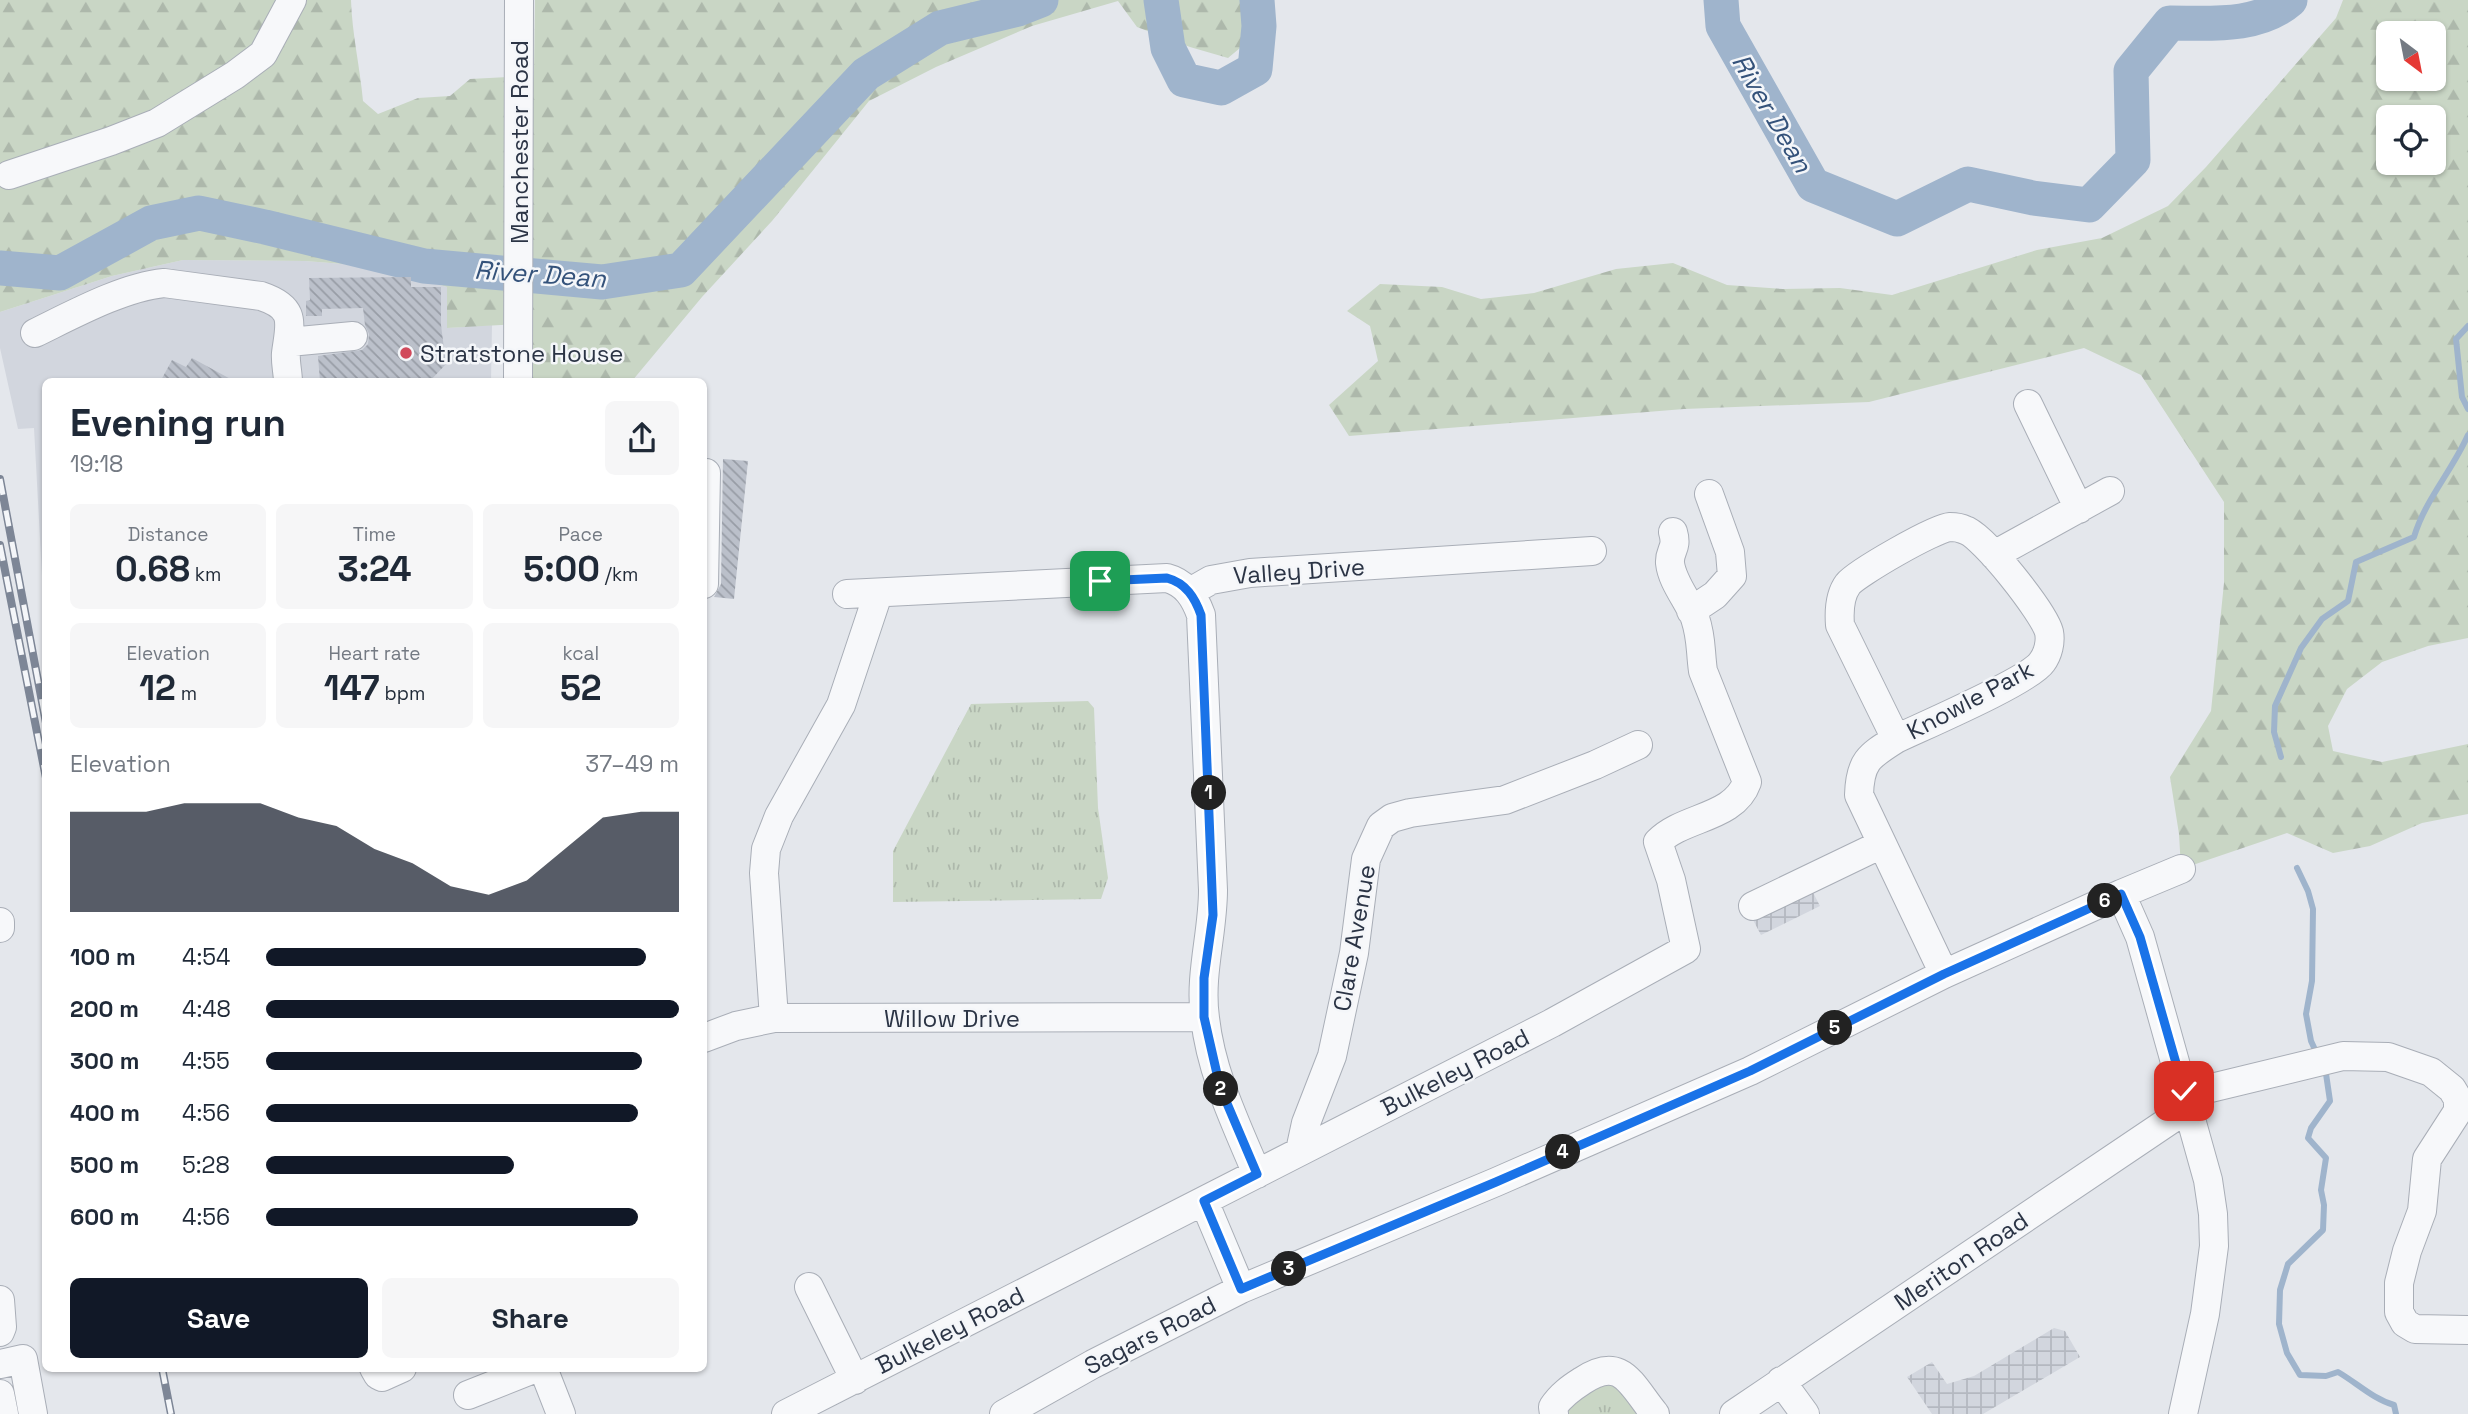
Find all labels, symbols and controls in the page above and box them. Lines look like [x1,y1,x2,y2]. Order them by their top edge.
north arrow [2376,21,2446,91]
map controls [2376,21,2446,175]
street label: Manchester Road [504,40,535,244]
water label: River Dean [1724,47,1820,179]
button: locate [2376,105,2446,175]
water label: River Dean [473,252,608,296]
place label: Stratstone House [420,338,624,369]
marker: Stratstone House [398,345,414,361]
text: Evening run [70,399,286,447]
button: share [605,401,679,475]
text: 19:18 [70,449,123,479]
text: Distance [128,522,209,547]
text: Time [353,522,396,547]
text: Pace [559,522,603,547]
text: 0.68 [115,547,190,591]
text: 3:24 [337,547,412,591]
text: 5:00 [523,547,600,591]
pin [1070,551,1130,611]
street label: Valley Drive [1232,551,1366,591]
text: km [190,562,221,587]
text: /km [600,562,638,587]
icon: arrive [1081,562,1119,600]
text: Elevation [127,641,210,666]
text: Heart rate [328,641,421,666]
text: kcal [562,641,599,666]
street label: Knowle Park [1901,654,2039,746]
text: 12 [139,666,176,710]
text: 147 [324,666,380,710]
text: 52 [560,666,602,710]
text: m [176,681,197,706]
text: bpm [380,681,425,706]
text: Elevation [70,749,171,779]
text: 37–49 m [585,749,679,779]
pin: 1 [1192,776,1226,810]
text: 1 [1204,780,1213,805]
street label: Clare Avenue [1326,862,1382,1014]
pin: 6 [2088,884,2122,918]
text: 6 [2099,888,2110,913]
text: 100 m [70,942,136,972]
text: 4:54 [182,942,230,972]
text: 200 m [70,994,139,1024]
text: 4:48 [182,994,231,1024]
street label: Willow Drive [884,1003,1020,1034]
pin: 5 [1818,1010,1853,1046]
text: 5 [1829,1015,1840,1040]
street label: Bulkeley Road [1375,1021,1535,1123]
text: 300 m [70,1046,139,1076]
text: 4:55 [182,1046,230,1076]
pin [2154,1061,2214,1121]
pin: 2 [1204,1072,1238,1106]
icon: check [2165,1072,2203,1110]
text: 2 [1215,1076,1226,1101]
text: 400 m [70,1098,140,1128]
text: 4:56 [182,1098,230,1128]
pin: 4 [1546,1134,1580,1170]
text: 4 [1556,1139,1569,1164]
text: 500 m [70,1150,139,1180]
text: 5:28 [182,1150,230,1180]
text: 600 m [70,1202,140,1232]
text: 4:56 [182,1202,230,1232]
street label: Meriton Road [1888,1205,2034,1317]
pin: 3 [1272,1252,1306,1286]
text: 3 [1283,1256,1294,1281]
button: Save [70,1278,368,1358]
button: Share [382,1278,679,1358]
street label: Bulkeley Road [870,1279,1030,1381]
street label: Sagars Road [1079,1289,1221,1381]

